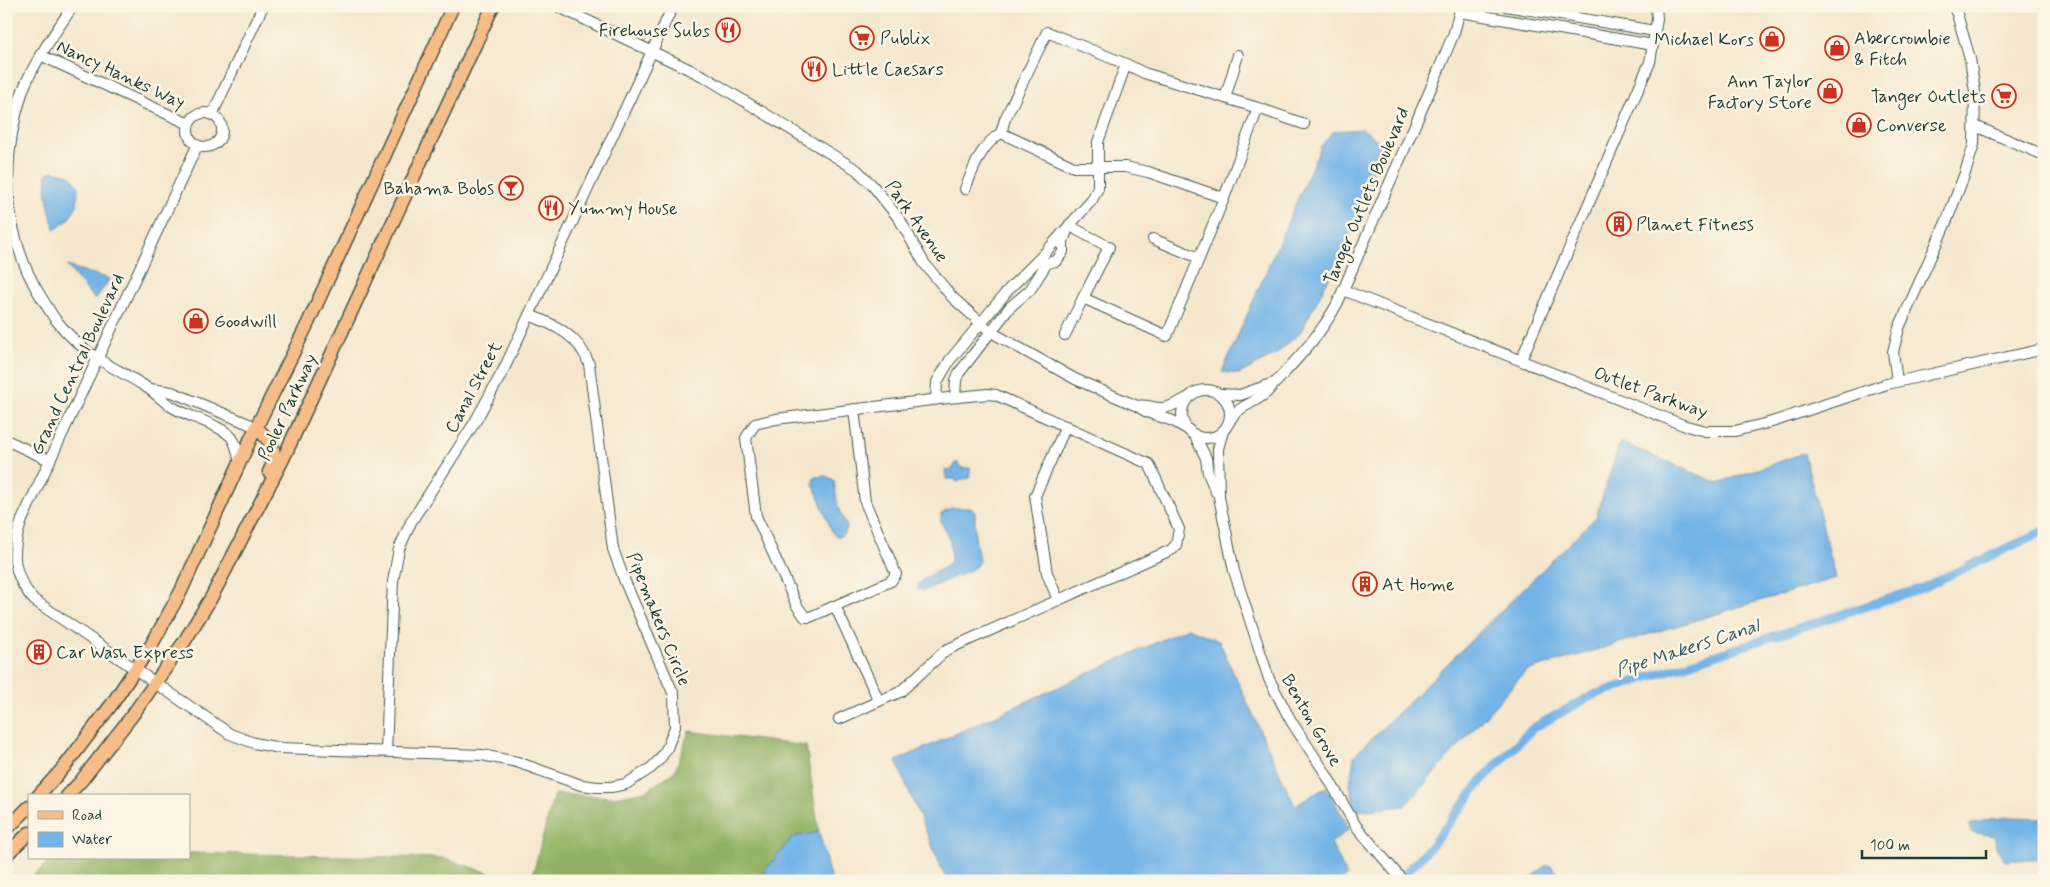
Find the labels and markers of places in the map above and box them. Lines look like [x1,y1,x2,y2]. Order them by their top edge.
restaurant icon: Firehouse Subs [715,17,741,43]
place label: Firehouse Subs [599,19,710,43]
supermarket icon: Publix [849,25,875,51]
shop icon: Michael Kors [1759,26,1785,52]
place label: Publix [880,27,931,51]
place label: Abercrombie & Fitch [1854,27,1951,72]
place label: Michael Kors [1654,28,1754,52]
shop icon: Abercrombie & Fitch [1824,35,1850,61]
restaurant icon: Little Caesars [801,56,827,82]
place label: Little Caesars [832,58,944,82]
place label: Ann Taylor Factory Store [1708,70,1813,115]
shop icon: Ann Taylor Factory Store [1817,78,1843,104]
supermarket icon: Tanger Outlets [1991,83,2017,109]
place label: Tanger Outlets [1871,85,1986,110]
shop icon: Converse [1846,112,1872,138]
place label: Converse [1876,114,1946,138]
bar icon: Bahama Bobs [498,175,524,201]
place label: Bahama Bobs [384,177,494,201]
restaurant icon: Yummy House [538,195,564,221]
place label: Yummy House [568,197,677,221]
building icon: Planet Fitness [1606,211,1632,237]
place label: Planet Fitness [1636,213,1754,237]
shop icon: Goodwill [183,308,209,334]
place label: Goodwill [214,310,277,334]
building icon: At Home [1352,571,1378,597]
place label: At Home [1382,573,1455,597]
building icon: Car Wash Express [26,639,52,665]
place label: Car Wash Express [56,641,194,665]

